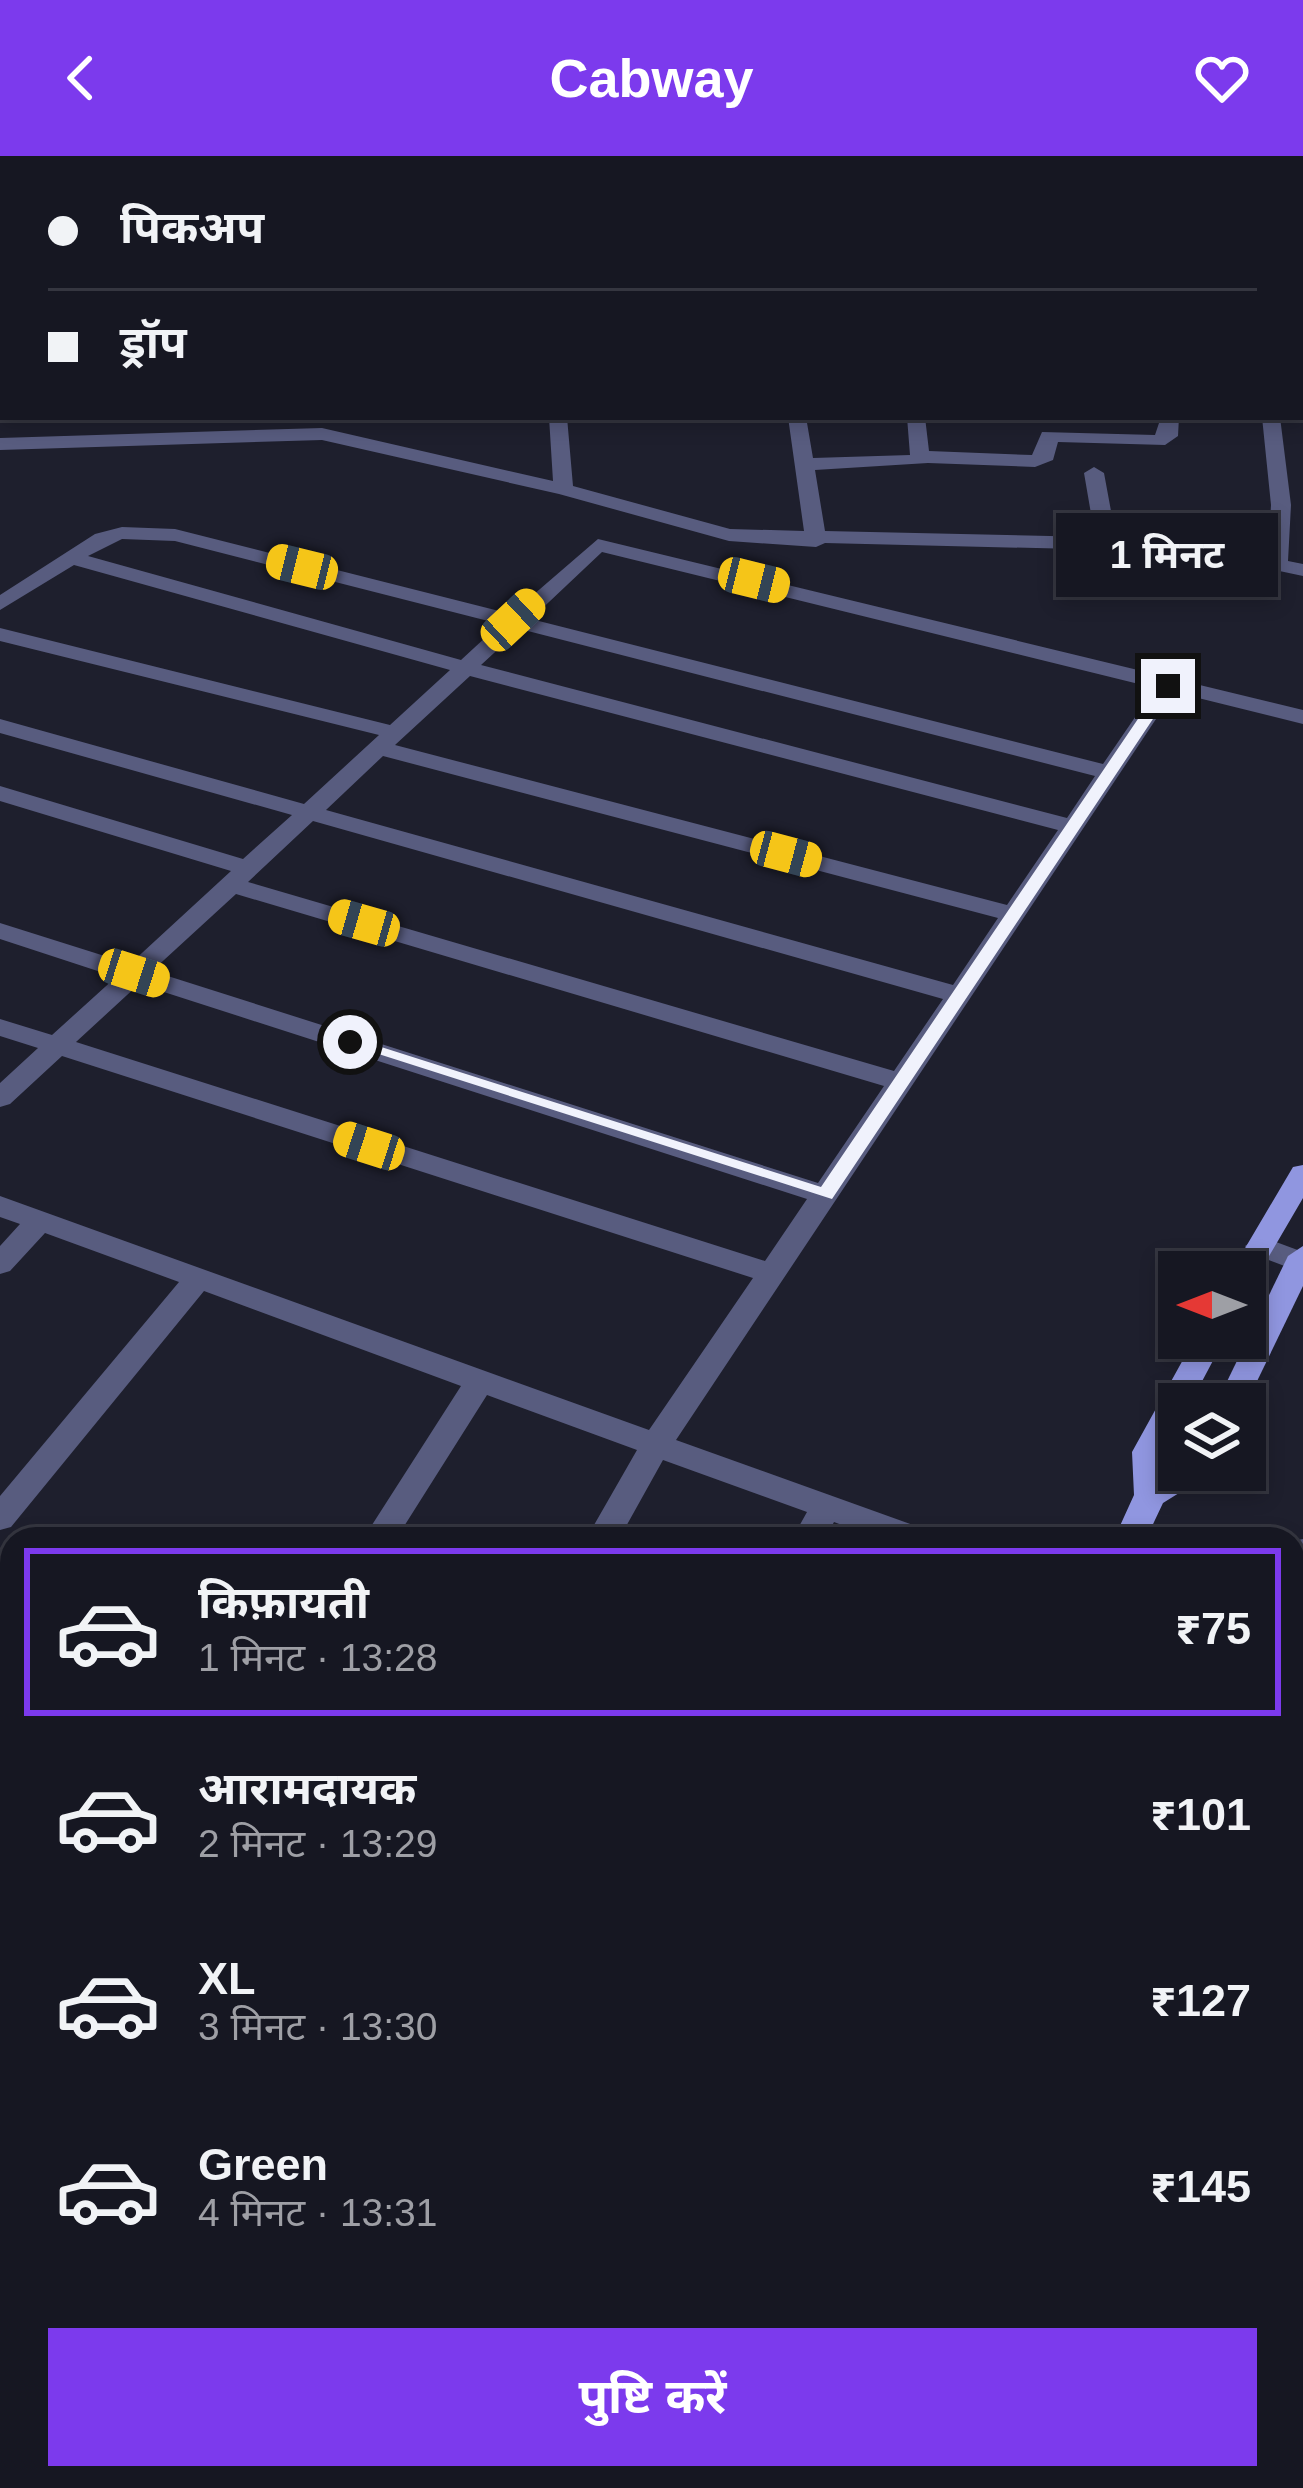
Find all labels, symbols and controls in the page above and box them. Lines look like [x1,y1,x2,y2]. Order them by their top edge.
icon: back [48,45,114,111]
icon: heart [1189,45,1255,111]
text: Cabway [549,48,754,108]
text: पिकअप [120,202,264,253]
text: ड्रॉप [120,317,187,368]
callout: 1 मिनट [1057,512,1279,596]
text: 1 मिनट [1110,533,1224,576]
car [263,541,341,593]
car [715,554,793,606]
car [474,582,552,658]
route end [1141,659,1195,713]
car [747,827,825,881]
car [324,896,404,950]
car [94,945,174,1001]
route start [323,1015,377,1069]
car [329,1118,409,1174]
north arrow [1158,1251,1266,1359]
map controls [1158,1251,1266,1491]
button: layers [1158,1383,1266,1491]
text: किफ़ायती [198,1577,369,1628]
icon: car [54,1578,162,1686]
text: ₹75 [1175,1603,1251,1654]
text: 1 मिनट · 13:28 [198,1636,438,1679]
text: आरामदायक [198,1763,416,1814]
icon: car [54,1764,162,1872]
text: ₹101 [1150,1789,1251,1840]
text: 2 मिनट · 13:29 [198,1822,438,1865]
icon: car [54,1950,162,2058]
text: XL [198,1953,256,2004]
text: ₹127 [1150,1975,1251,2026]
text: 3 मिनट · 13:30 [198,2005,438,2048]
icon: car [54,2136,162,2244]
text: Green [198,2139,328,2190]
text: ₹145 [1150,2161,1251,2212]
text: 4 मिनट · 13:31 [198,2191,438,2234]
button: पुष्टि करें [48,2328,1257,2466]

